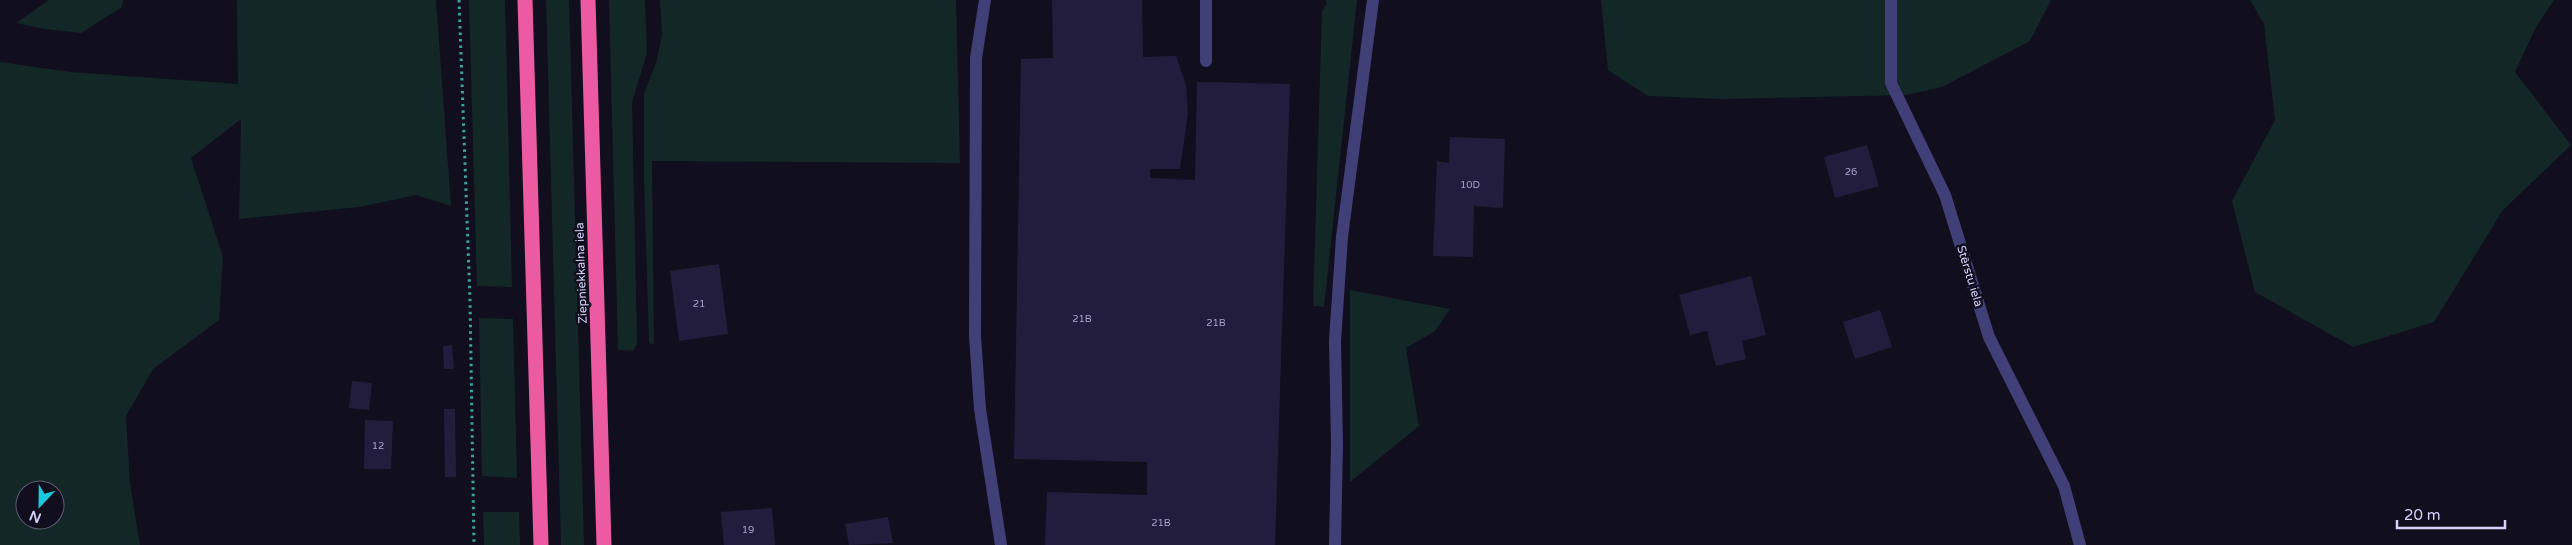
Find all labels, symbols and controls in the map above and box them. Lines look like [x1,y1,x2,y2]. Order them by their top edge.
house number: 26 [1845,166,1857,178]
house number: 10D [1460,179,1480,191]
street label: Ziepniekkalna iela [572,222,590,324]
street label: Stērstu iela [1954,244,1986,308]
house number: 21 [693,298,705,310]
house number: 21B [1072,313,1092,325]
house number: 21B [1206,317,1226,329]
house number: 12 [372,440,384,452]
north arrow [15,480,65,530]
scale bar [2397,498,2504,530]
text: 20 m [2404,506,2441,524]
text: N [27,507,44,527]
house number: 21B [1151,517,1171,529]
house number: 19 [742,524,754,536]

